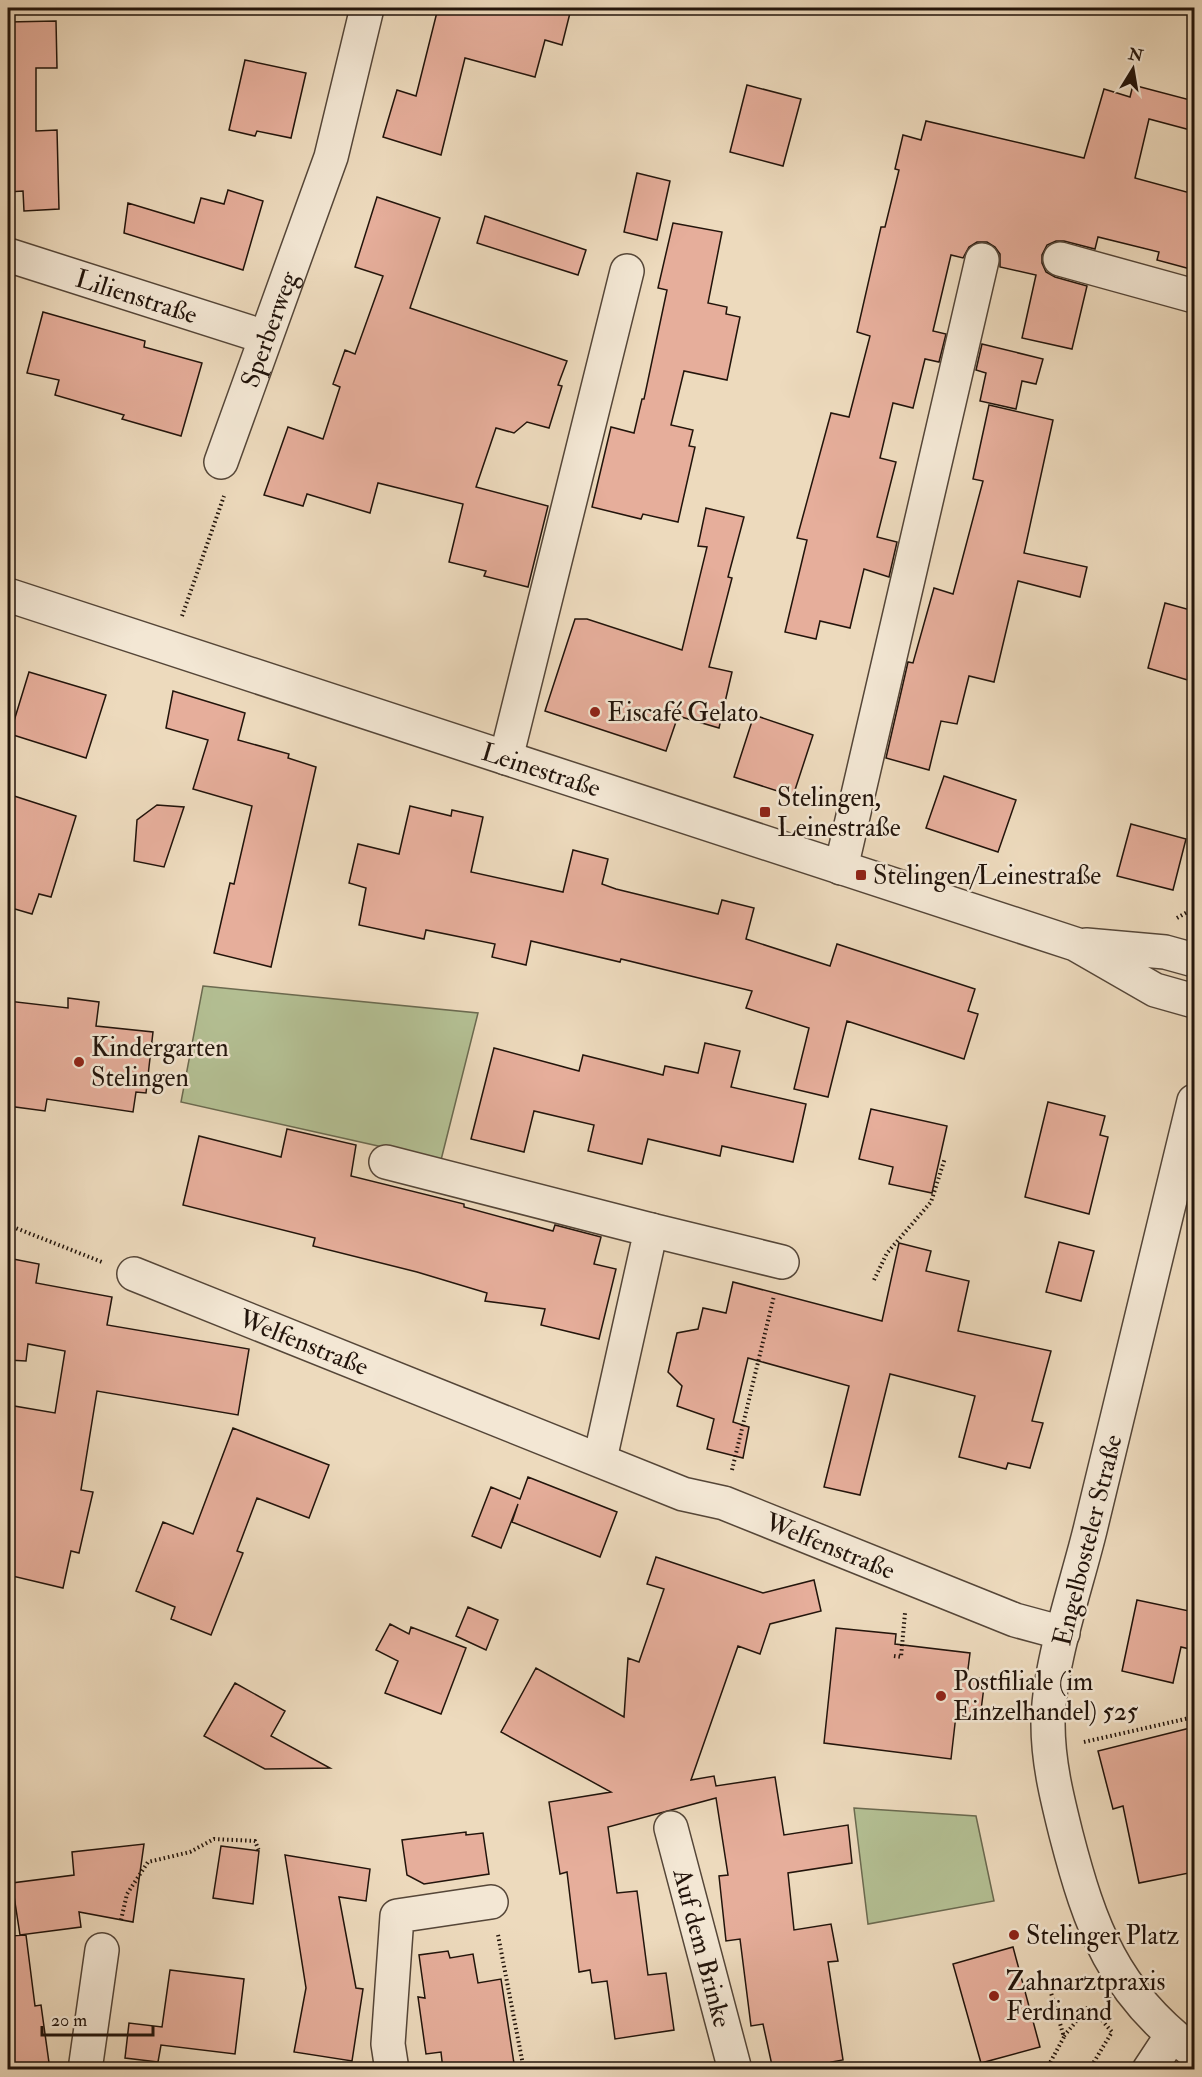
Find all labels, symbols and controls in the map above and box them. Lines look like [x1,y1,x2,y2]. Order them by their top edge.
north arrow [1103,39,1163,99]
text: N [1126,44,1145,67]
street label: Lilienstraße [71,263,201,331]
street label: Sperberweg [234,266,306,392]
place label: Eiscafé Gelato [607,697,758,729]
marker: Eiscafé Gelato [588,705,602,719]
street label: Leinestraße [477,736,605,805]
place label: Stelingen, Leinestraße [777,782,901,844]
marker: Stelingen, Leinestraße [758,805,772,819]
place label: Stelingen/Leinestraße [873,860,1101,892]
marker: Stelingen/Leinestraße [854,868,868,882]
place label: Kindergarten Stelingen [91,1032,229,1094]
marker: Kindergarten Stelingen [72,1055,86,1069]
street label: Welfenstraße [233,1302,373,1383]
street label: Engelbosteler Straße [1046,1431,1130,1649]
street label: Welfenstraße [760,1506,900,1587]
place label: Postfiliale (im Einzelhandel) 525 [953,1666,1139,1728]
marker: Postfiliale (im Einzelhandel) 525 [934,1689,948,1703]
street label: Auf dem Brinke [665,1864,738,2031]
place label: Stelinger Platz [1026,1920,1180,1952]
marker: Stelinger Platz [1007,1928,1021,1942]
place label: Zahnarztpraxis Ferdinand [1006,1966,1166,2028]
marker: Zahnarztpraxis Ferdinand [987,1989,1001,2003]
scale bar [42,1999,153,2037]
text: 20 m [51,2009,87,2032]

